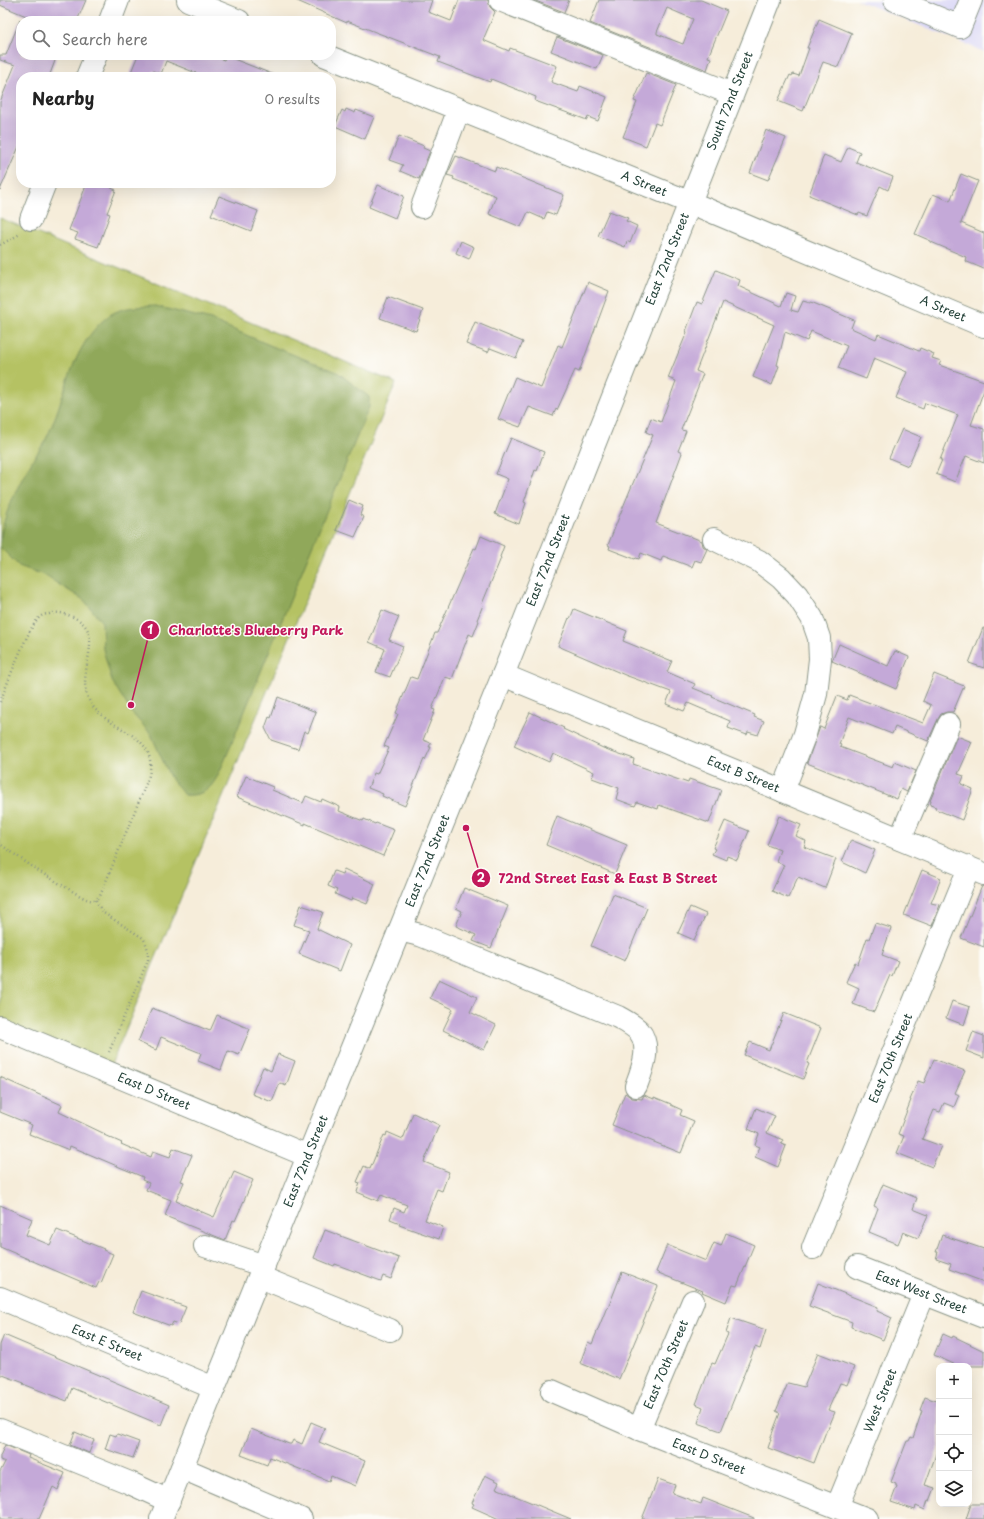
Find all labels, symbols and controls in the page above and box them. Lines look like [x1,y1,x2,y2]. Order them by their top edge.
search box [16,16,336,60]
icon: search [30,27,52,49]
text: Search here [62,27,148,50]
street label: South 72nd Street [701,48,757,153]
text: Nearby [32,85,94,111]
text: 0 results [265,89,320,108]
street label: A Street [619,166,670,200]
street label: East 72nd Street [640,210,693,308]
street label: A Street [918,290,969,326]
street label: East 72nd Street [521,511,574,609]
callout: Charlotte's Blueberry Park [140,618,351,643]
text: 1 [147,620,153,638]
text: Charlotte's Blueberry Park [168,620,344,639]
street label: East B Street [705,750,783,797]
street label: East 72nd Street [400,812,453,909]
callout: 72nd Street East & East B Street [471,866,725,891]
text: 2 [477,868,486,886]
text: 72nd Street East & East B Street [498,868,718,887]
street label: East 70th Street [863,1010,916,1105]
street label: East D Street [115,1067,194,1114]
street label: East 72nd Street [278,1112,332,1210]
street label: East West Street [873,1265,970,1318]
street label: East 70th Street [638,1317,692,1412]
street label: East E Street [69,1319,146,1365]
map controls [936,1363,972,1507]
button: + [936,1363,972,1399]
street label: West Street [859,1366,901,1435]
button: − [936,1399,972,1435]
street label: East D Street [670,1433,748,1478]
button: locate [936,1435,972,1471]
button: layers [936,1471,972,1507]

